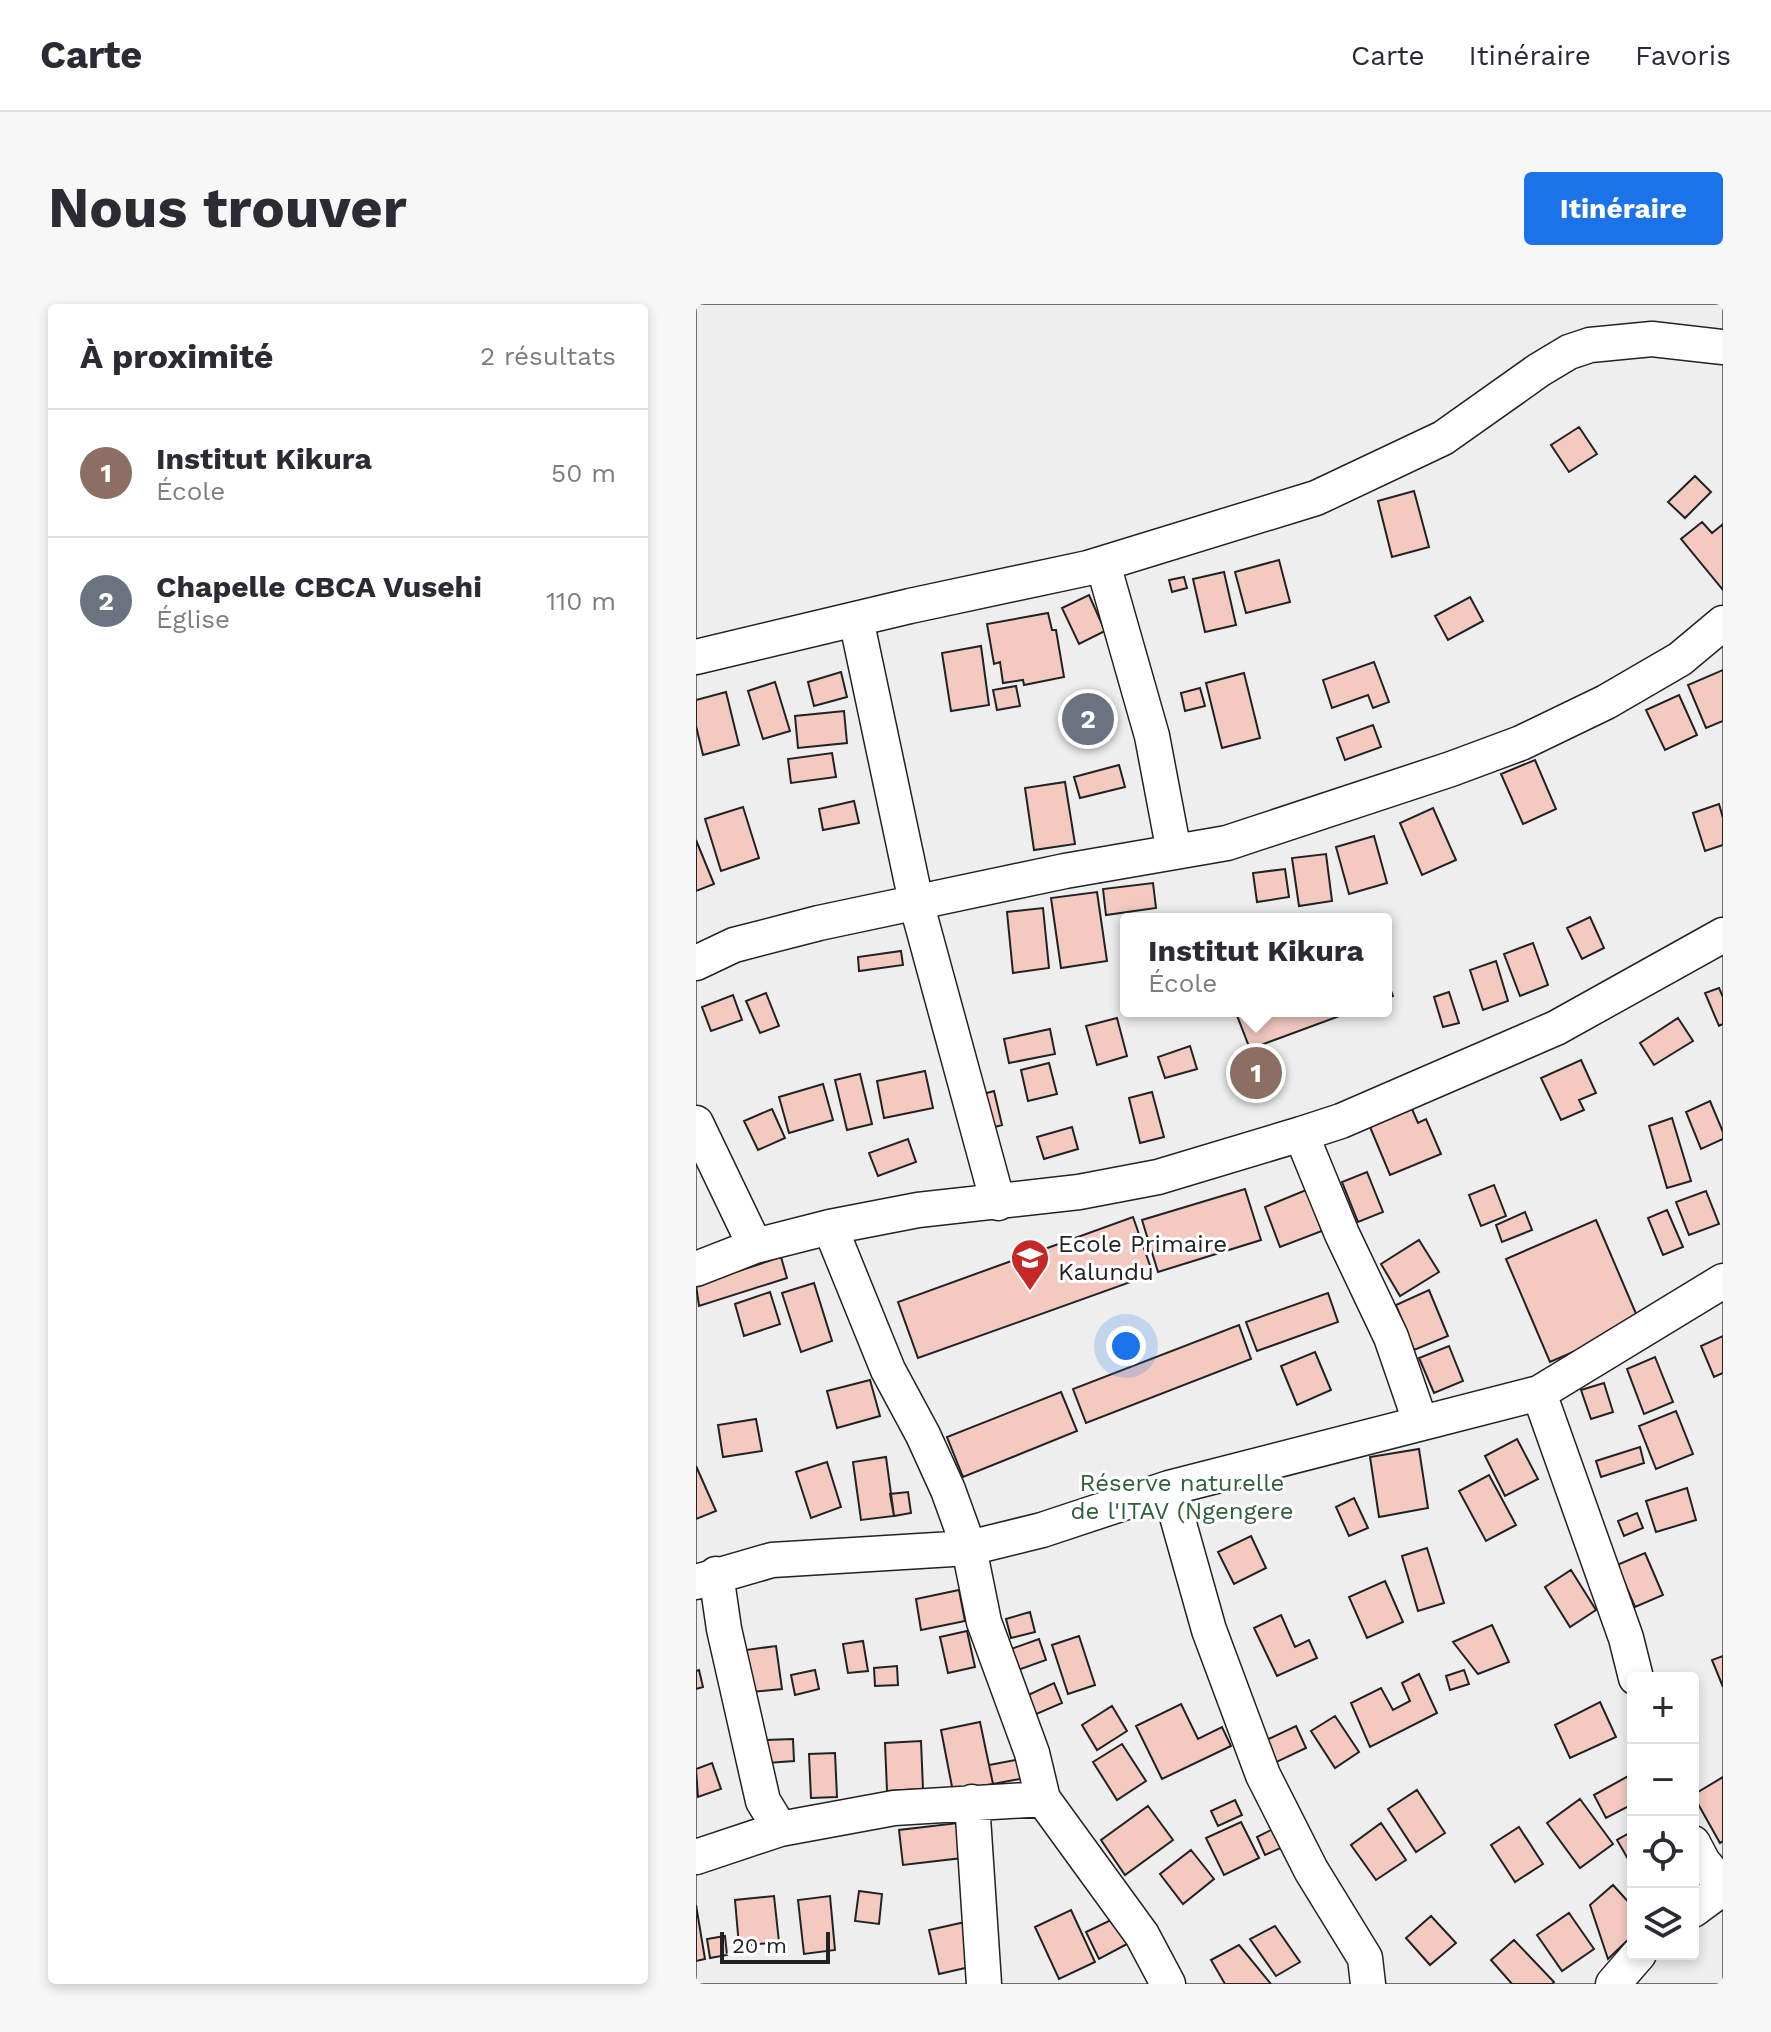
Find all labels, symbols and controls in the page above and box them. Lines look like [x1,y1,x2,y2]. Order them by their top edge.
text: Carte [40,33,142,77]
text: Carte [1351,39,1425,72]
text: Itinéraire [1469,39,1591,72]
text: Favoris [1635,39,1731,72]
button: Itinéraire [1524,172,1723,245]
text: Nous trouver [48,175,407,241]
text: À proximité [80,336,274,376]
text: 2 résultats [480,341,616,371]
text: Institut Kikura [156,441,372,476]
text: 1 [100,458,112,488]
text: 50 m [551,458,616,488]
text: École [156,476,225,506]
text: Chapelle CBCA Vusehi [156,569,482,604]
text: 2 [98,586,114,616]
text: 110 m [546,586,616,616]
text: Église [156,604,230,634]
pin: 2 [1062,689,1114,749]
popup [1120,913,1392,1017]
text: Institut Kikura [1148,933,1364,968]
text: École [1148,968,1217,998]
pin: 1 [1230,1043,1282,1103]
place label: Ecole Primaire Kalundu [1058,1230,1227,1286]
school or university icon: Ecole Primaire Kalundu [1009,1237,1051,1292]
your location [1106,1326,1146,1366]
park label: Réserve naturelle de l'ITAV (Ngengere [1070,1469,1294,1525]
map controls [1627,1672,1699,1960]
button: + [1627,1672,1699,1744]
button: − [1627,1744,1699,1816]
button: locate [1627,1816,1699,1888]
button: layers [1627,1888,1699,1960]
scale bar [720,1928,830,1964]
text: 20 m [732,1933,787,1958]

